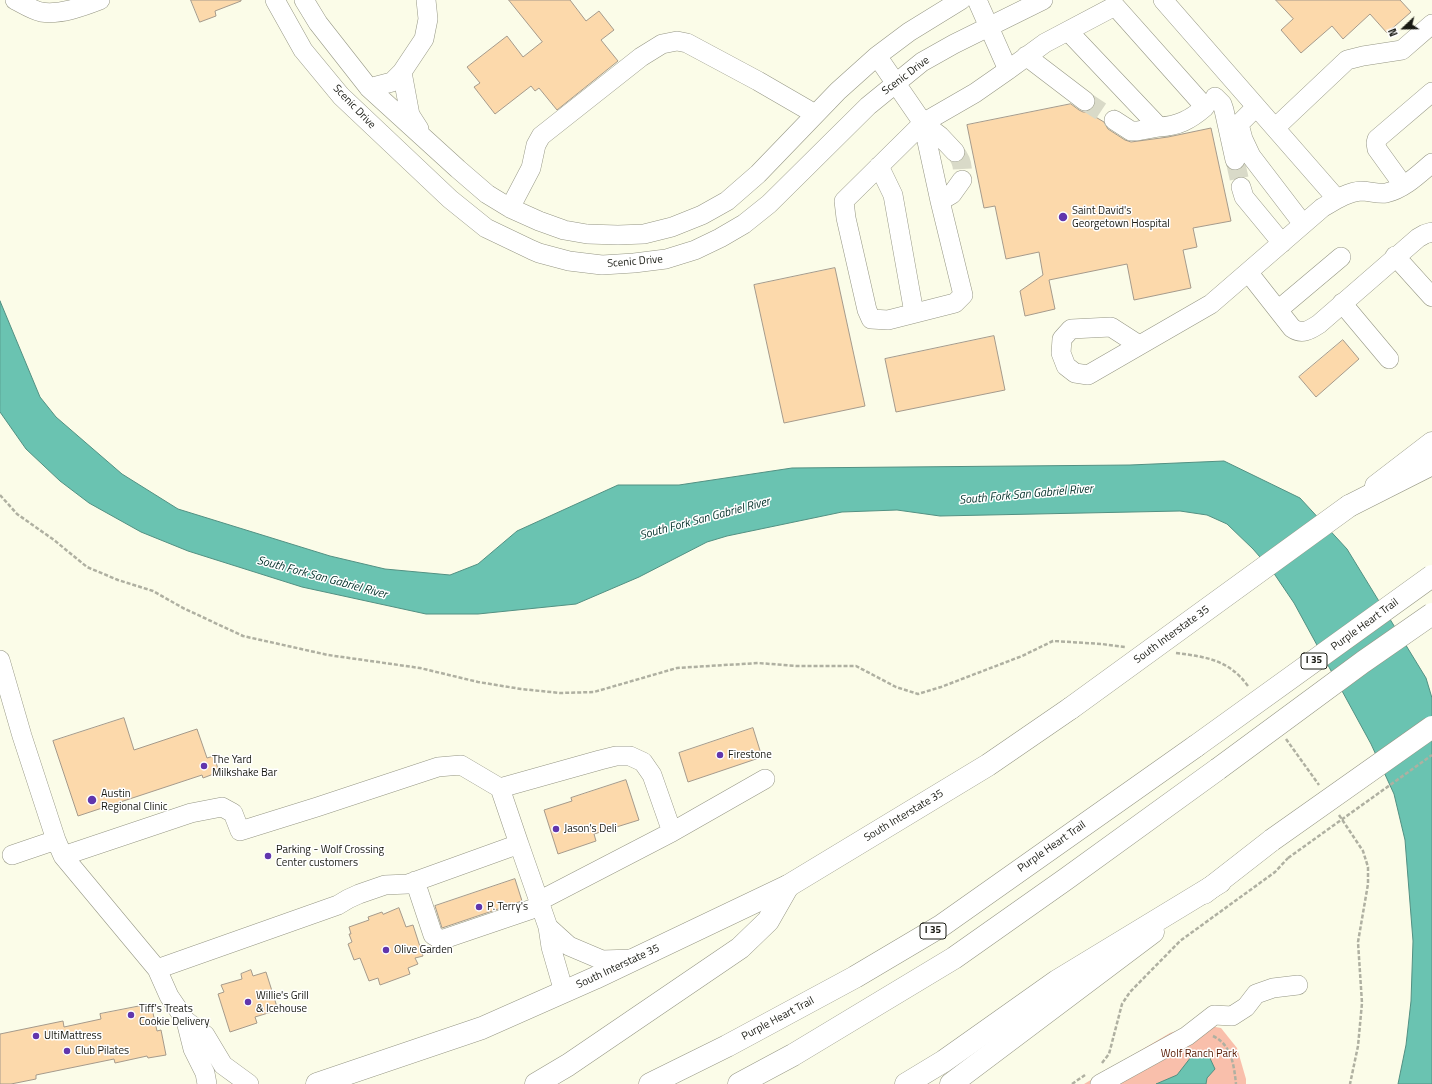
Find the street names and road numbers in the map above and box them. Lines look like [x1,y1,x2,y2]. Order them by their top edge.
street label: Scenic Drive [880,54,932,98]
street label: Scenic Drive [330,82,378,132]
street label: Scenic Drive [607,253,663,271]
street label: Purple Heart Trail [1329,596,1401,654]
street label: South Interstate 35 [1132,603,1212,667]
road number: I 35 [1301,653,1327,669]
street label: South Interstate 35 [862,787,946,845]
street label: Purple Heart Trail [1015,819,1089,875]
road number: I 35 [920,923,946,939]
street label: South Interstate 35 [574,942,662,992]
street label: Purple Heart Trail [740,994,816,1044]

